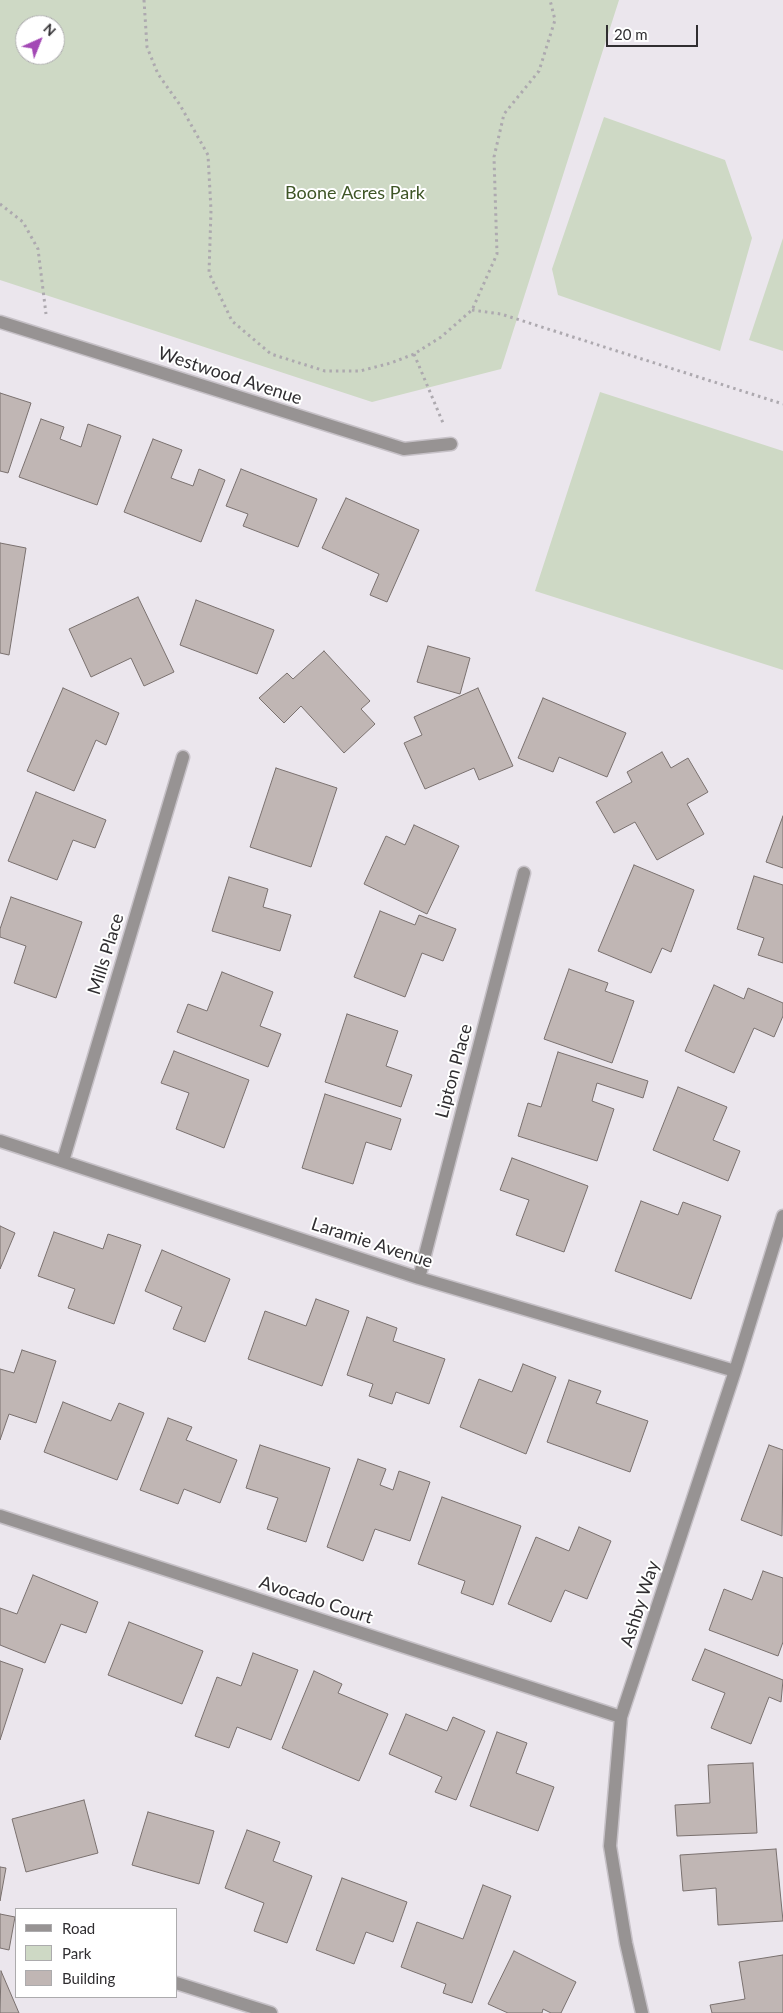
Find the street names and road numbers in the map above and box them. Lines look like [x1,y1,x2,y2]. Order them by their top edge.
street label: Westwood Avenue [155,343,305,409]
street label: Mills Place [83,911,129,997]
street label: Lipton Place [431,1022,477,1120]
street label: Laramie Avenue [309,1213,435,1273]
street label: Ashby Way [616,1558,664,1650]
street label: Avocado Court [256,1571,376,1629]

